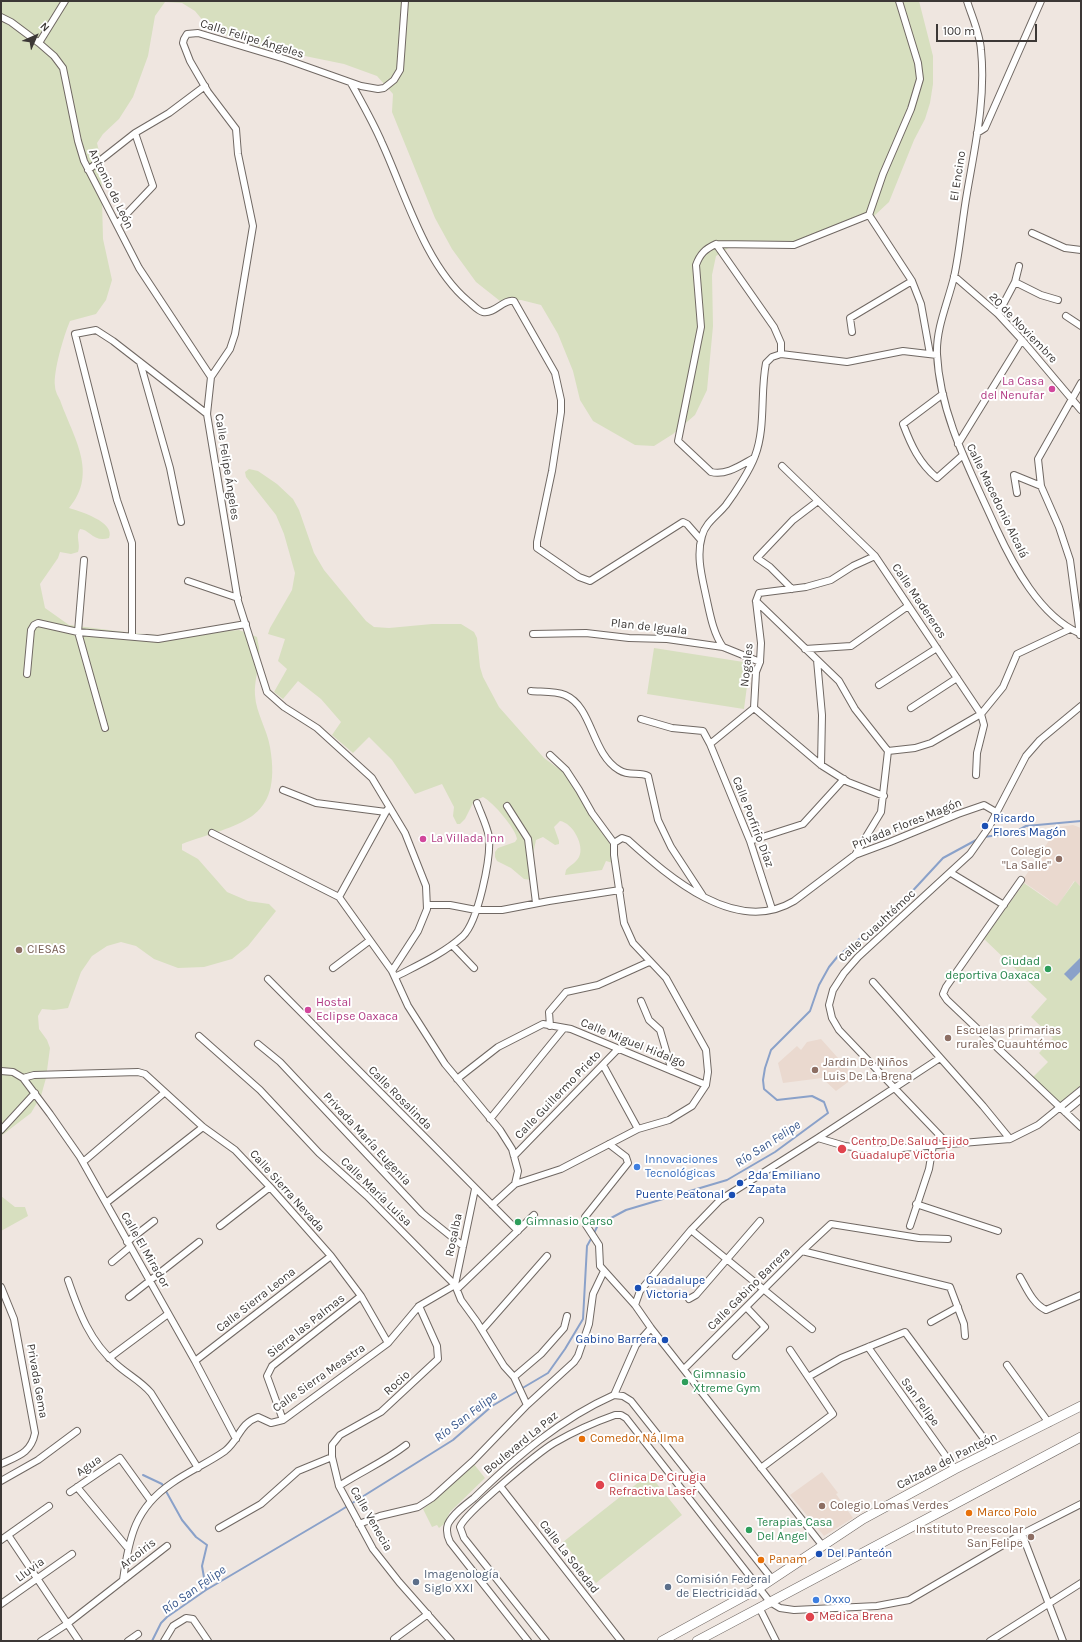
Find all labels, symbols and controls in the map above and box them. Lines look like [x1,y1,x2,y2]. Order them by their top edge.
north arrow [16,16,56,56]
street label: Calle Felipe Ángeles [198,16,306,62]
scale bar [938,16,1039,42]
text: N [37,20,52,35]
text: 100 m [943,24,975,38]
street label: Antonio de León [85,147,137,231]
street label: El Encino [947,150,969,202]
street label: 20 de Noviembre [986,290,1060,366]
place label: La Casa del Nenufar [981,375,1044,403]
marker: La Casa del Nenufar [1047,384,1057,394]
street label: Calle Felipe Ángeles [211,413,243,521]
street label: Calle Macedonio Alcalá [963,441,1031,561]
street label: Calle Madereros [889,561,949,641]
street label: Plan de Iguala [610,616,688,638]
street label: Nogales [738,642,756,688]
street label: Calle Porfirio Díaz [729,775,777,869]
street label: Privada Flores Magón [850,795,964,853]
place label: Ricardo Flores Magón [993,812,1066,840]
marker: Ricardo Flores Magón [980,821,990,831]
place label: La Villada Inn [431,832,504,846]
marker: La Villada Inn [418,834,428,844]
place label: Colegio "La Salle" [1002,845,1051,873]
marker: Colegio "La Salle" [1054,854,1064,864]
street label: Calle Cuauhtémoc [835,887,919,965]
place label: CIESAS [27,943,66,957]
marker: CIESAS [14,945,24,955]
place label: Ciudad deportiva Oaxaca [945,955,1040,983]
marker: Ciudad deportiva Oaxaca [1043,964,1053,974]
place label: Hostal Eclipse Oaxaca [316,996,398,1024]
marker: Hostal Eclipse Oaxaca [303,1005,313,1015]
street label: Calle Miguel Hidalgo [578,1015,688,1071]
place label: Escuelas primarias rurales Cuauhtémoc [956,1024,1068,1052]
marker: Escuelas primarias rurales Cuauhtémoc [943,1033,953,1043]
street label: Calle Guillermo Prieto [512,1048,604,1142]
place label: Jardin De Niños Luis De La Brena [823,1056,912,1084]
street label: Calle Rosalinda [365,1063,435,1133]
marker: Jardin De Niños Luis De La Brena [810,1065,820,1075]
street label: Privada María Eugenia [320,1089,414,1189]
water label: Río San Felipe [732,1117,804,1171]
place label: Centro De Salud Ejido Guadalupe Victoria [851,1135,969,1163]
marker: Centro De Salud Ejido Guadalupe Victoria [836,1143,848,1155]
street label: Calle Sierra Nevada [246,1147,328,1235]
place label: Innovaciones Tecnológicas [645,1153,718,1181]
street label: Calle María Luisa [337,1154,415,1230]
marker: Innovaciones Tecnológicas [632,1162,642,1172]
place label: 2da Emiliano Zapata [748,1169,820,1197]
marker: 2da Emiliano Zapata [735,1178,745,1188]
place label: Puente Peatonal [635,1188,724,1202]
marker: Puente Peatonal [727,1190,737,1200]
street label: Calle El Mirador [117,1209,173,1291]
street label: Rosalba [442,1212,466,1258]
place label: Gimnasio Carso [526,1215,613,1229]
marker: Gimnasio Carso [513,1217,523,1227]
street label: Calle Gabino Barrera [705,1245,793,1333]
street label: Calle Sierra Leona [213,1264,299,1336]
place label: Guadalupe Victoria [646,1274,705,1302]
marker: Guadalupe Victoria [633,1283,643,1293]
street label: Sierra las Palmas [264,1291,348,1361]
place label: Gabino Barrera [575,1333,657,1347]
marker: Gabino Barrera [660,1335,670,1345]
street label: Calle Sierra Meastra [270,1341,368,1415]
street label: Privada Gema [23,1343,51,1419]
street label: Rocio [381,1368,413,1398]
place label: Gimnasio Xtreme Gym [693,1368,760,1396]
street label: San Felipe [898,1375,942,1429]
marker: Gimnasio Xtreme Gym [680,1377,690,1387]
water label: Río San Felipe [431,1388,501,1446]
street label: Boulevard La Paz [481,1409,561,1477]
street label: Calzada del Panteón [894,1429,1000,1493]
place label: Comedor Ná Ilma [590,1432,684,1446]
marker: Comedor Ná Ilma [577,1434,587,1444]
street label: Agua [74,1452,104,1480]
place label: Clinica De Cirugia Refractiva Laser [609,1471,706,1499]
marker: Clinica De Cirugia Refractiva Laser [594,1479,606,1491]
street label: Calle Venecia [347,1484,395,1554]
place label: Colegio Lomas Verdes [830,1499,949,1513]
marker: Colegio Lomas Verdes [817,1501,827,1511]
place label: Marco Polo [977,1506,1037,1520]
marker: Marco Polo [964,1508,974,1518]
place label: Terapias Casa Del Angel [757,1516,832,1544]
street label: Calle La Soledad [536,1518,602,1596]
place label: Instituto Preescolar San Felipe [916,1523,1023,1551]
marker: Terapias Casa Del Angel [744,1525,754,1535]
marker: Instituto Preescolar San Felipe [1026,1532,1036,1542]
street label: Arcoiris [117,1535,159,1573]
place label: Del Panteón [827,1547,892,1561]
marker: Del Panteón [814,1549,824,1559]
place label: Panam [769,1553,807,1567]
street label: Lluvia [13,1555,47,1585]
marker: Panam [756,1555,766,1565]
water label: Río San Felipe [159,1562,229,1618]
place label: Imagenología Siglo XXI [424,1568,499,1596]
place label: Comisión Federal de Electricidad [676,1573,771,1601]
marker: Imagenología Siglo XXI [411,1577,421,1587]
marker: Comisión Federal de Electricidad [663,1582,673,1592]
place label: Oxxo [824,1593,851,1607]
marker: Oxxo [811,1595,821,1605]
place label: Medica Brena [819,1610,893,1624]
marker: Medica Brena [804,1611,816,1623]

